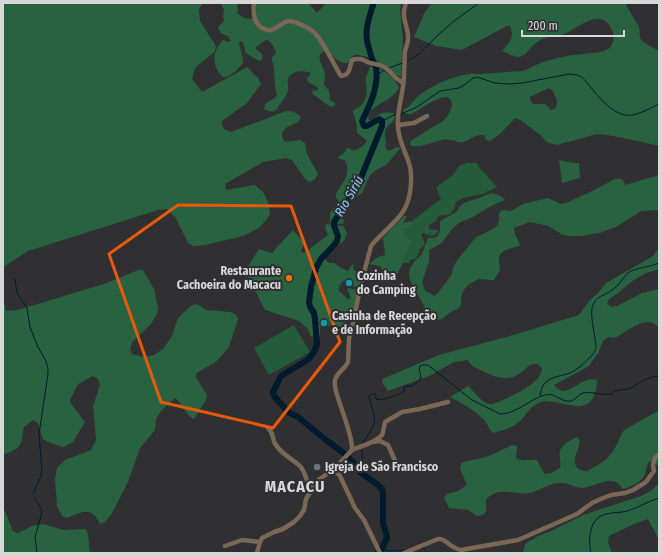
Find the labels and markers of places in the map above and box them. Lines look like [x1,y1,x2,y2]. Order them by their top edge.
place label: Restaurante Cachoeira do Macacu [177,264,281,292]
place label: Cozinha do Camping [357,269,416,297]
marker: Restaurante Cachoeira do Macacu [284,273,294,283]
marker: Cozinha do Camping [344,278,354,288]
place label: Casinha de Recepção e de Informação [332,309,437,338]
marker: Casinha de Recepção e de Informação [319,318,329,328]
place label: Igreja de São Francisco [325,460,439,474]
marker: Igreja de São Francisco [312,462,322,472]

